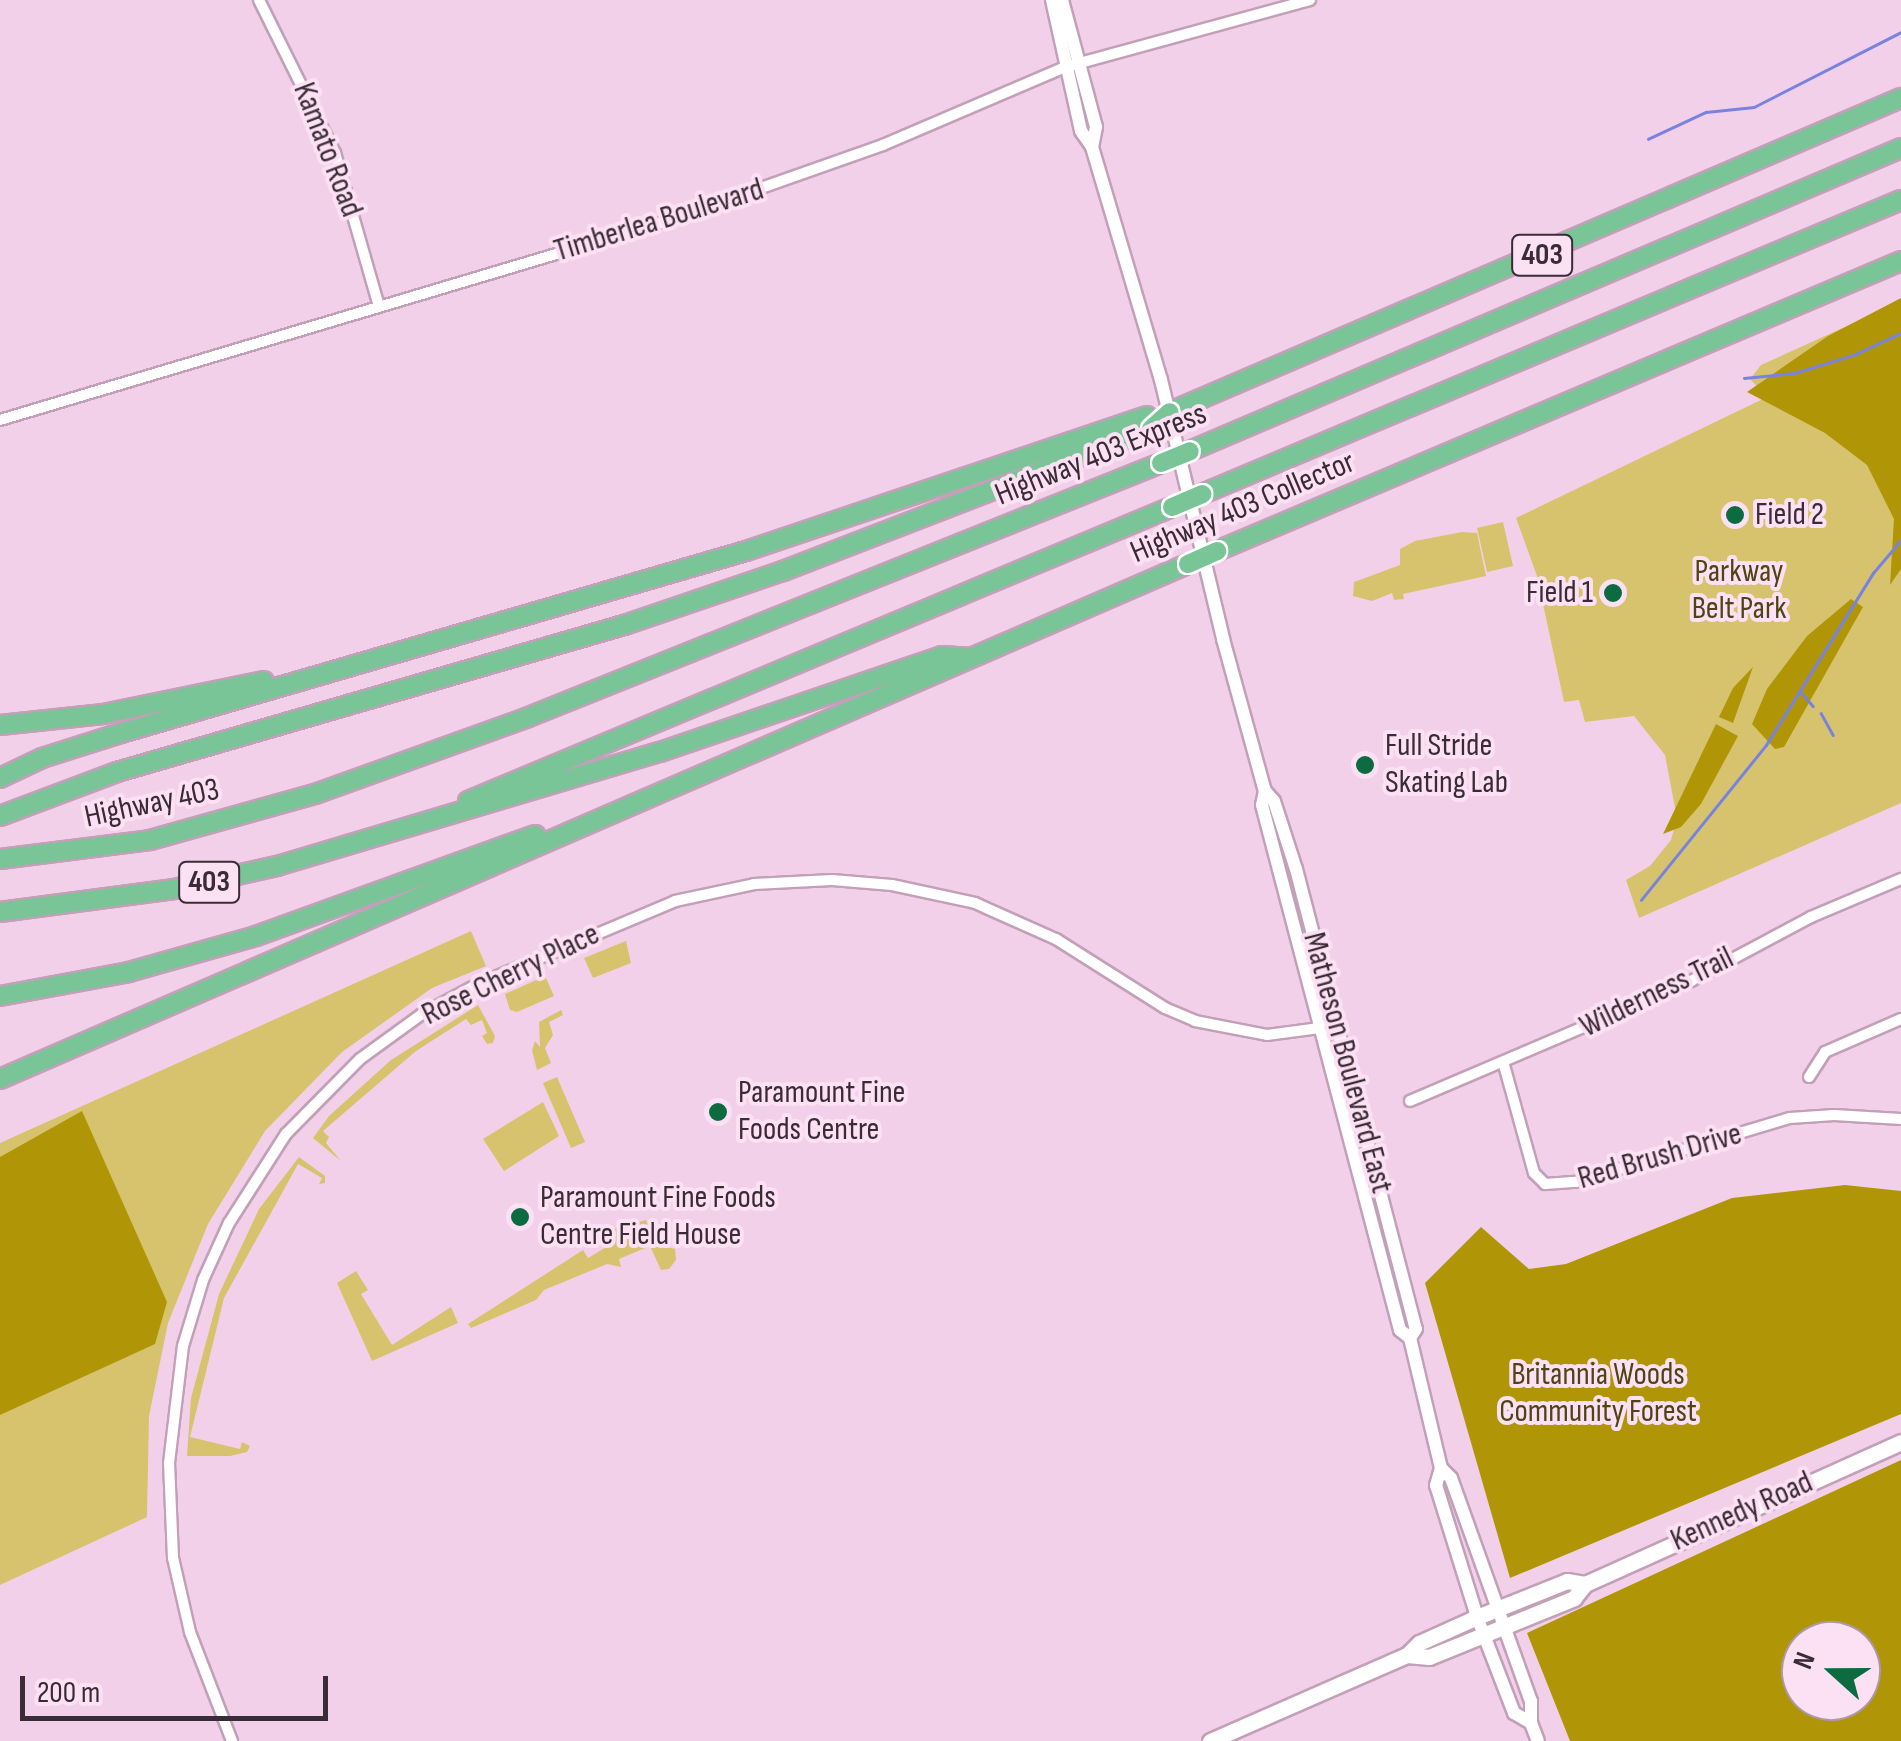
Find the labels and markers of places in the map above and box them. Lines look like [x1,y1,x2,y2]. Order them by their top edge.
place label: Field 2 [1755,496,1824,534]
marker: Field 2 [1724,504,1746,526]
place label: Field 1 [1526,574,1593,612]
marker: Field 1 [1602,582,1624,604]
place label: Full Stride Skating Lab [1385,728,1508,803]
marker: Full Stride Skating Lab [1354,754,1376,776]
place label: Paramount Fine Foods Centre [738,1075,905,1150]
marker: Paramount Fine Foods Centre [707,1101,729,1123]
place label: Paramount Fine Foods Centre Field House [540,1180,776,1255]
marker: Paramount Fine Foods Centre Field House [509,1206,531,1228]

